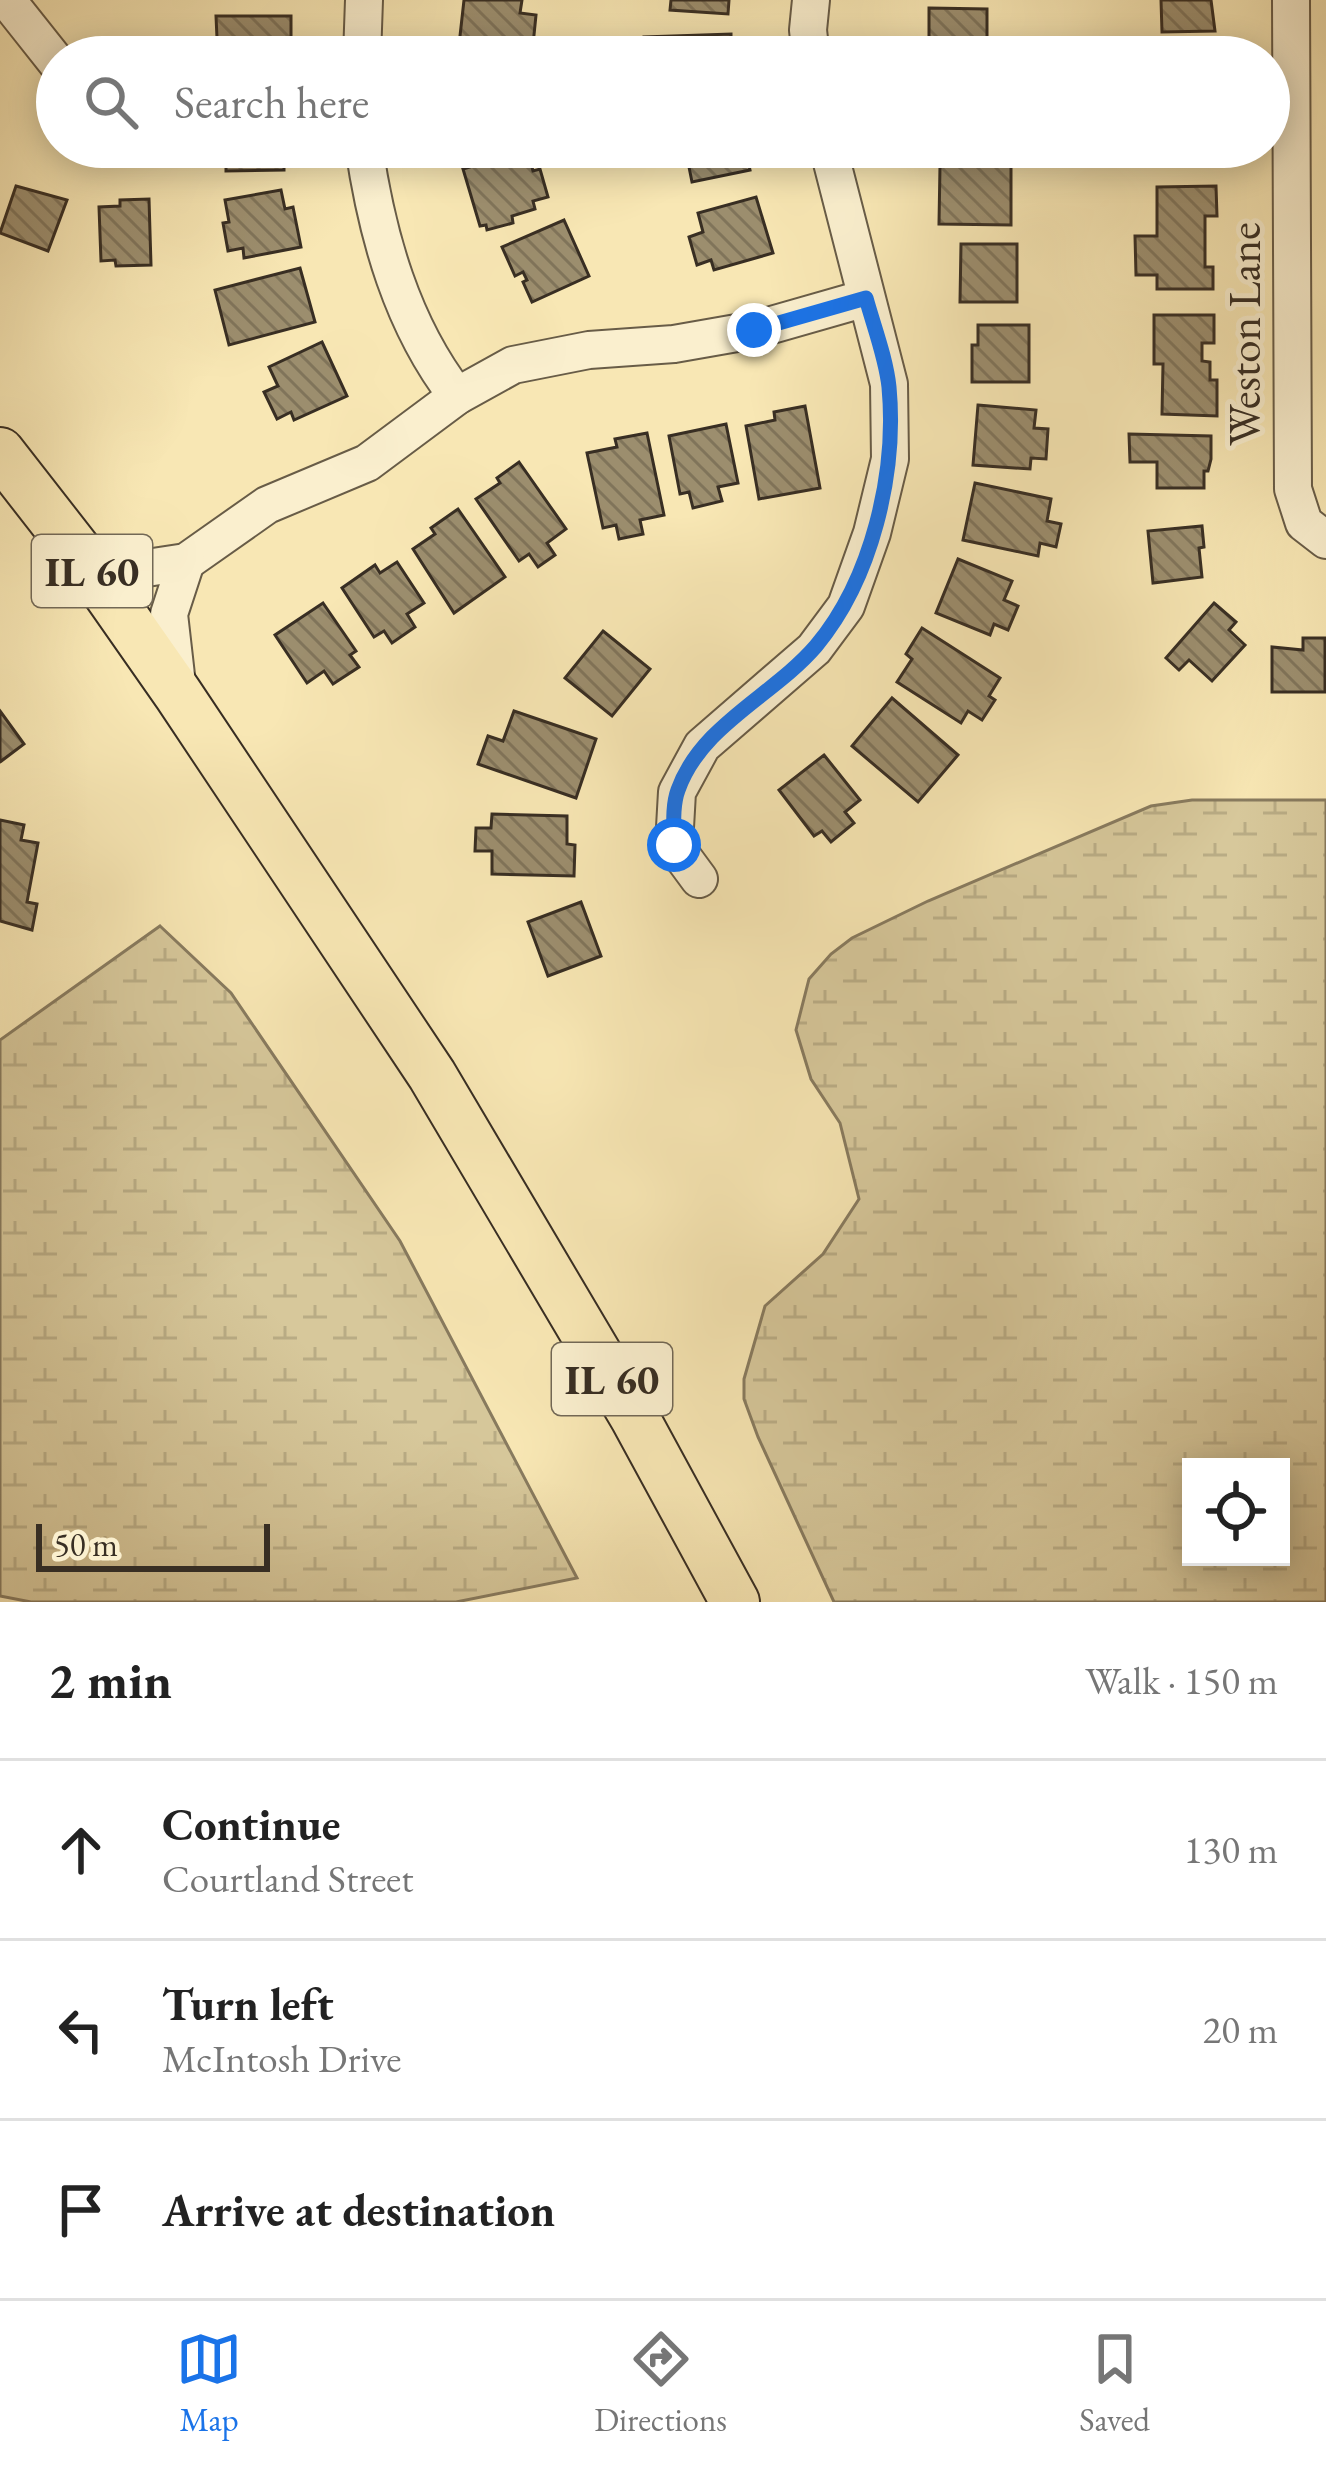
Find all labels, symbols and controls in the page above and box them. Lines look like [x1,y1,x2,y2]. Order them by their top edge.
search box [36,36,1290,168]
icon: search [78,69,144,135]
text: Search here [174,73,369,131]
street label: Weston Lane [1215,222,1273,446]
route end [727,303,781,357]
road number: IL 60 [32,535,152,607]
route start [647,818,701,872]
road number: IL 60 [552,1343,672,1415]
map controls [1182,1458,1290,1566]
button: locate [1182,1458,1290,1566]
scale bar [36,1518,270,1571]
text: 50 m [54,1523,118,1566]
text: 2 min [48,1647,172,1713]
text: Walk · 150 m [1085,1655,1278,1706]
text: Continue [162,1795,340,1853]
icon: ahead [48,1817,114,1883]
text: 130 m [1184,1824,1278,1875]
text: Courtland Street [162,1853,414,1904]
text: Turn left [162,1975,334,2033]
icon: left [48,1997,114,2063]
text: 20 m [1202,2004,1278,2055]
text: McIntosh Drive [162,2033,401,2084]
icon: arrive [48,2177,114,2243]
text: Arrive at destination [162,2181,555,2239]
tab: Map [176,2326,242,2441]
tab: Directions [594,2326,727,2441]
tab: Saved [1079,2326,1150,2441]

